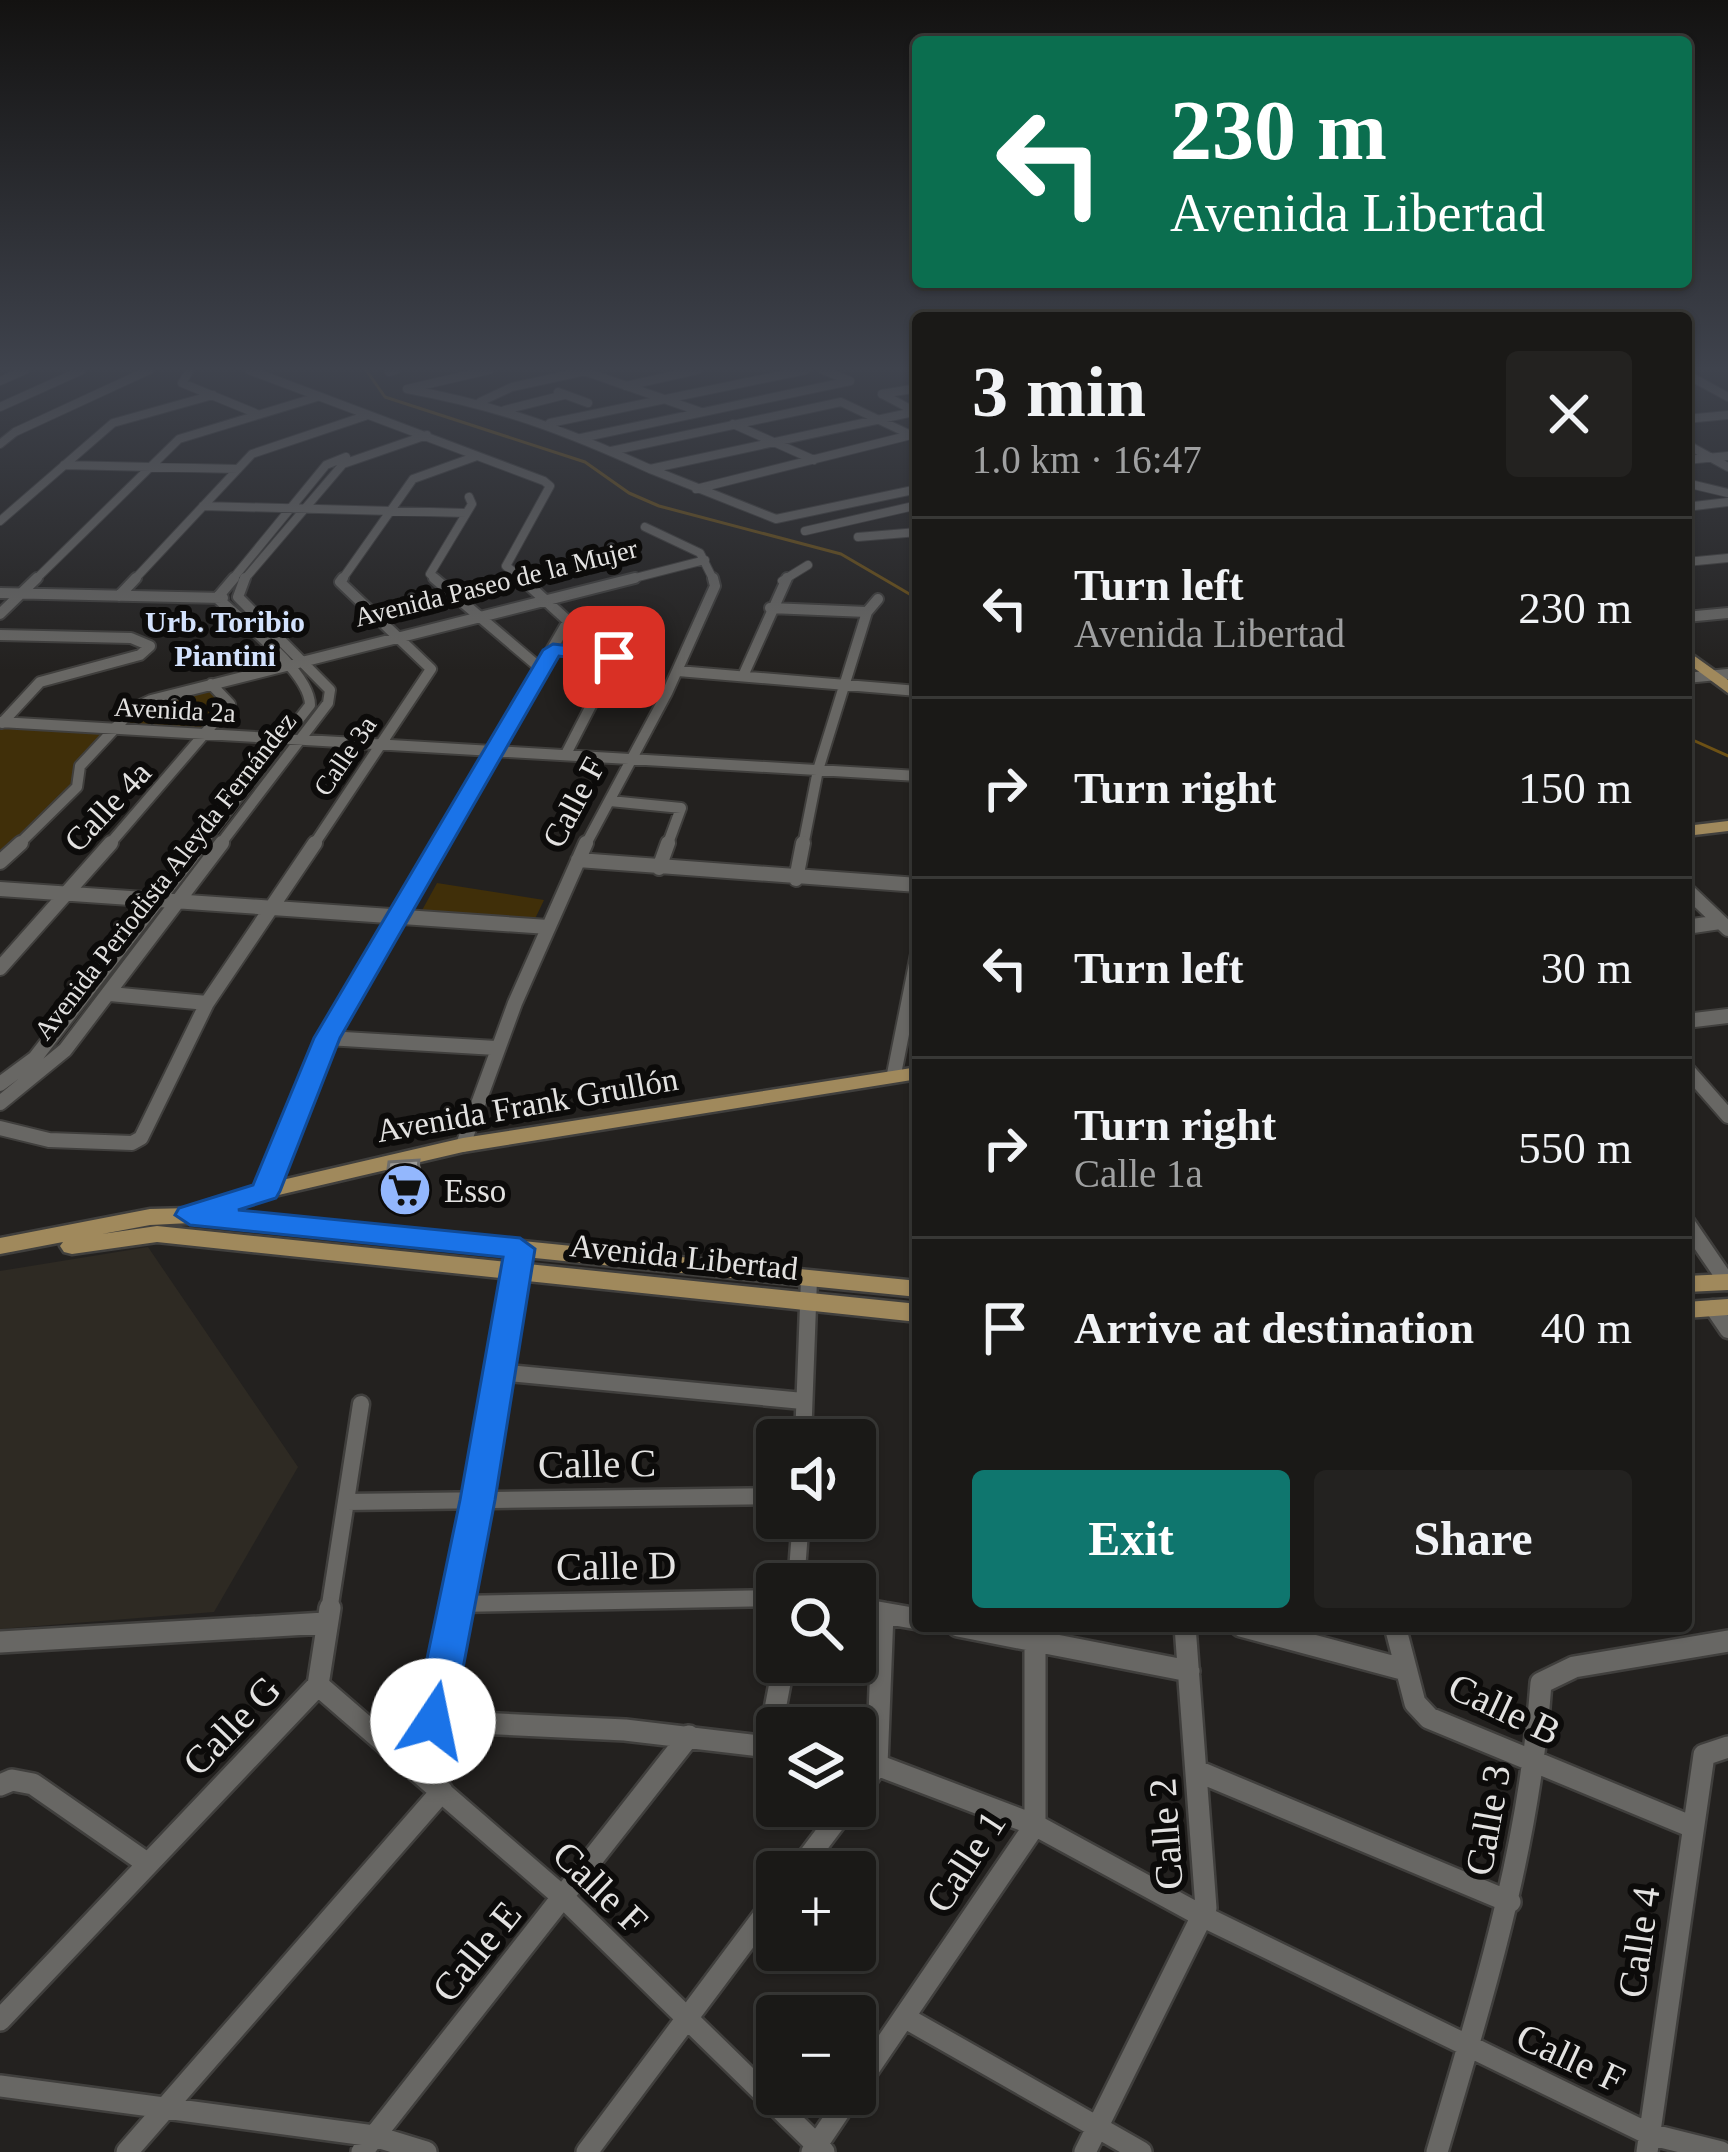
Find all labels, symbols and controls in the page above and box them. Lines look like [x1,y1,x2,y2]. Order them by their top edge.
icon: left [972,84,1128,240]
text: 230 m [1170,84,1387,177]
text: Avenida Libertad [1170,183,1545,243]
button: close [1506,351,1632,477]
text: 3 min [972,352,1146,432]
text: 1.0 km · 16:47 [972,438,1202,481]
street label: Avenida Paseo de la Mujer [351,533,641,633]
text: Turn left [1074,560,1244,610]
icon: left [972,575,1038,641]
text: 230 m [1518,583,1632,633]
district label: Urb. Toribio Piantini [145,605,305,672]
pin [563,606,665,708]
text: Avenida Libertad [1074,612,1345,655]
icon: arrive [581,624,647,690]
street label: Avenida 2a [113,692,237,728]
street label: Avenida Periodista Aleyda Fernández [28,707,302,1045]
street label: Calle 3a [308,711,382,801]
street label: Calle F [535,752,612,853]
street label: Calle 4a [57,754,158,859]
icon: right [972,755,1038,821]
text: Turn right [1074,763,1276,813]
text: 150 m [1518,763,1632,813]
icon: left [972,935,1038,1001]
text: Turn left [1074,943,1244,993]
text: 30 m [1541,943,1632,993]
street label: Avenida Frank Grullón [374,1061,681,1149]
text: Turn right [1074,1100,1276,1150]
icon: right [972,1115,1038,1181]
text: 550 m [1518,1123,1632,1173]
text: Calle 1a [1074,1152,1203,1195]
supermarket icon: Esso [377,1162,433,1218]
place label: Esso [444,1173,506,1209]
street label: Avenida Libertad [568,1227,800,1287]
icon: arrive [972,1295,1038,1361]
text: Arrive at destination [1074,1303,1474,1353]
text: 40 m [1541,1303,1632,1353]
map controls [756,1419,876,2115]
button: sound [756,1419,876,1539]
street label: Calle C [538,1441,656,1486]
button: Exit [972,1470,1290,1608]
button: Share [1314,1470,1632,1608]
street label: Calle D [556,1543,676,1588]
button: search [756,1563,876,1683]
position arrow [370,1658,496,1784]
street label: Calle B [1442,1664,1567,1753]
street label: Calle G [174,1667,289,1784]
button: layers [756,1707,876,1827]
street label: Calle 3 [1457,1761,1518,1879]
street label: Calle 2 [1140,1777,1191,1891]
street label: Calle 1 [917,1803,1014,1920]
street label: Calle F [545,1832,657,1942]
button: + [756,1851,876,1971]
street label: Calle 4 [1609,1884,1668,2000]
street label: Calle E [423,1893,530,2010]
button: − [756,1995,876,2115]
street label: Calle F [1510,2014,1631,2101]

